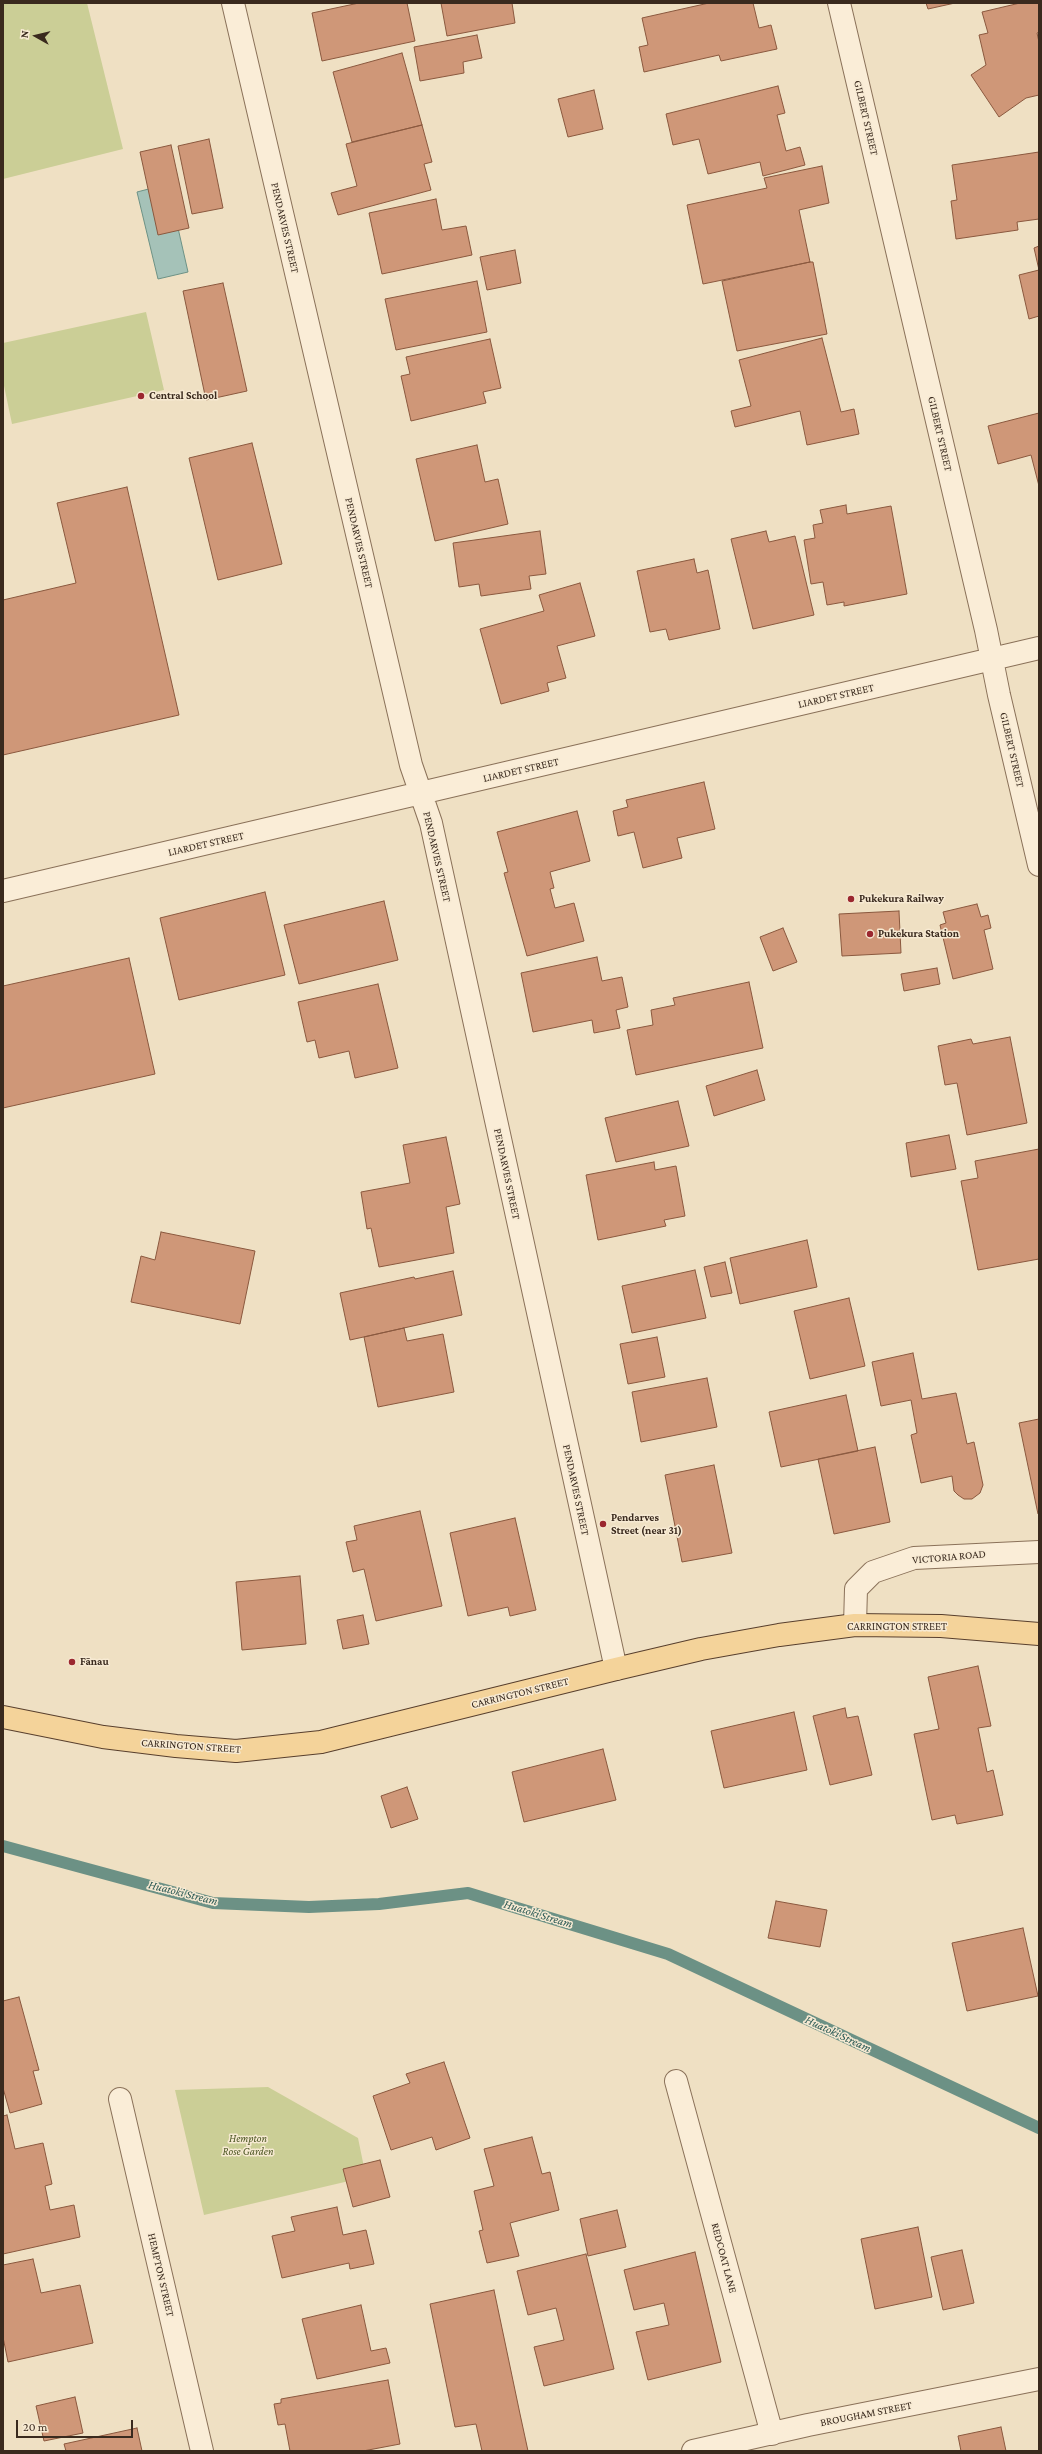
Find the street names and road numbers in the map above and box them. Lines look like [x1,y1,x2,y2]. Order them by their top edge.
street label: GILBERT STREET [851,79,881,157]
street label: PENDARVES STREET [268,181,302,275]
street label: GILBERT STREET [925,395,955,473]
street label: PENDARVES STREET [342,496,376,590]
street label: LIARDET STREET [797,681,875,711]
street label: GILBERT STREET [997,711,1027,789]
street label: LIARDET STREET [482,755,560,785]
street label: PENDARVES STREET [420,810,454,904]
street label: LIARDET STREET [167,829,245,859]
street label: PENDARVES STREET [491,1127,523,1221]
street label: PENDARVES STREET [560,1443,592,1537]
street label: VICTORIA ROAD [912,1547,986,1567]
street label: CARRINGTON STREET [847,1620,947,1634]
street label: CARRINGTON STREET [470,1675,570,1711]
street label: CARRINGTON STREET [141,1736,241,1756]
street label: REDCOAT LANE [708,2222,740,2294]
street label: HEMPTON STREET [145,2232,177,2318]
street label: BROUGHAM STREET [819,2399,913,2429]

